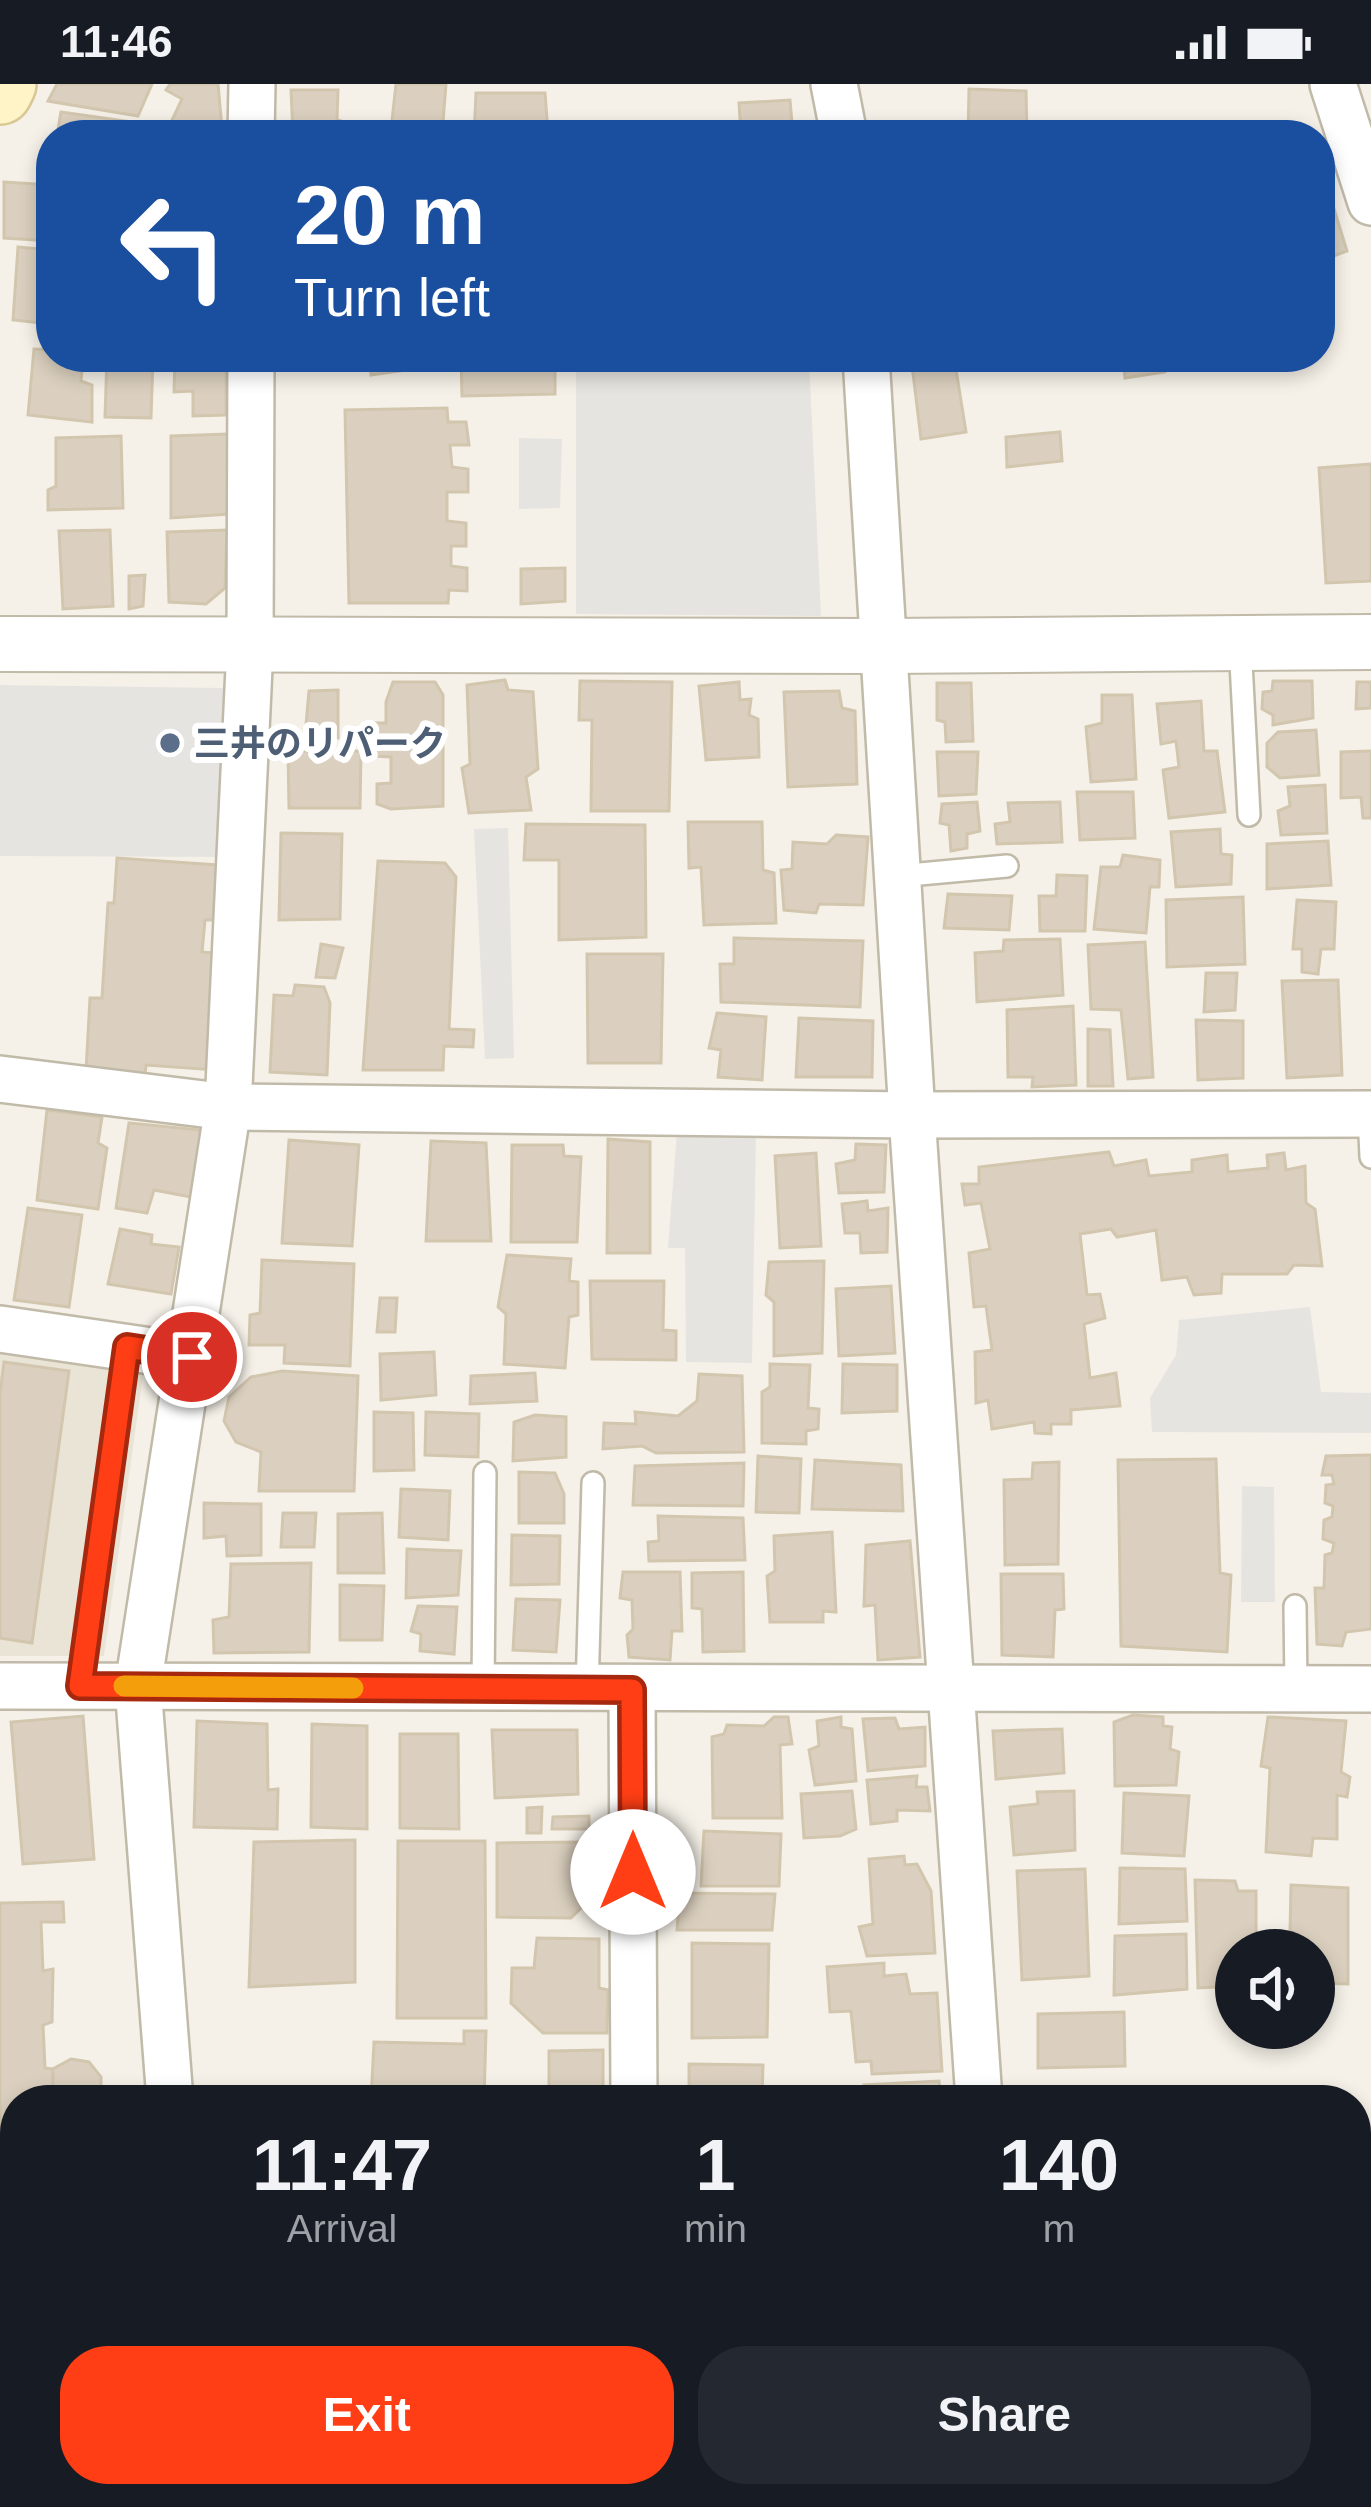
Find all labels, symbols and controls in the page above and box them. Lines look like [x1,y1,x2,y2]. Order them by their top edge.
text: 11:46 [60,16,173,67]
icon: left [96,168,252,324]
text: 20 m [294,168,485,262]
text: Turn left [294,267,490,327]
place label: 三井のリパーク [194,723,446,764]
marker: 三井のリパーク [157,730,183,756]
pin [141,1306,243,1408]
icon: arrive [159,1324,225,1390]
position arrow [570,1809,696,1935]
map controls [1215,1929,1335,2049]
button: sound [1215,1929,1335,2049]
text: 11:47 [252,2125,432,2205]
text: 1 [695,2125,736,2205]
text: 140 [999,2125,1119,2205]
text: Arrival [287,2207,397,2250]
text: min [684,2207,747,2250]
text: m [1043,2207,1075,2250]
button: Exit [60,2346,674,2484]
button: Share [698,2346,1311,2484]

